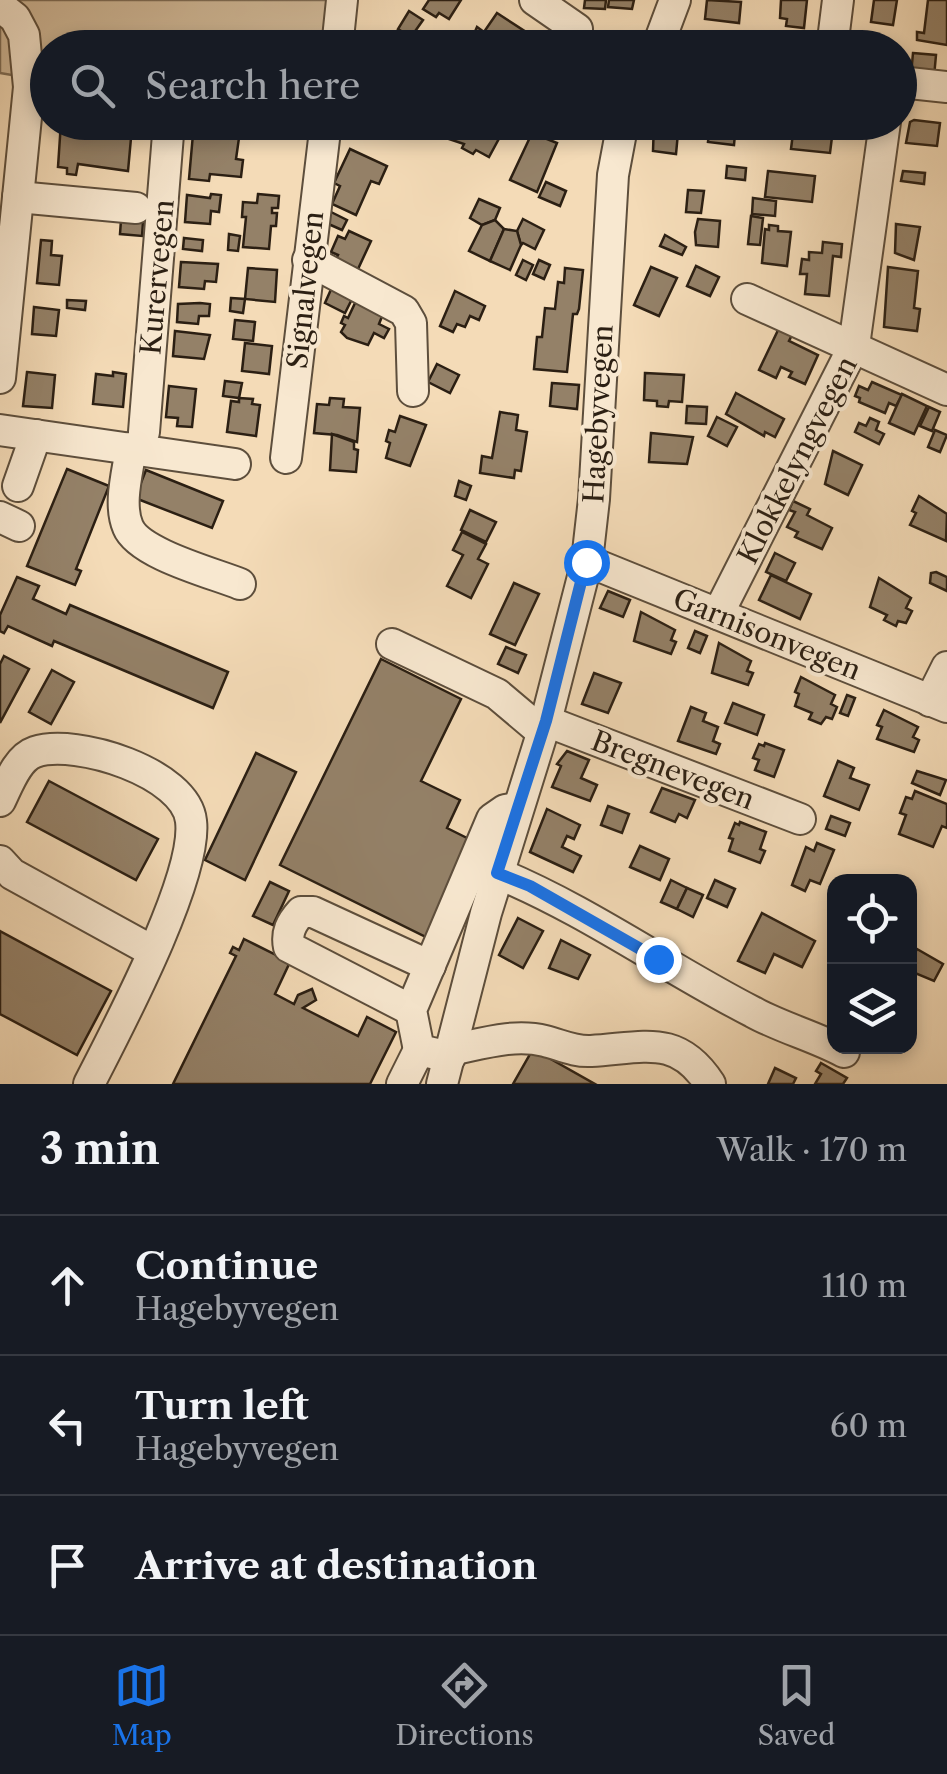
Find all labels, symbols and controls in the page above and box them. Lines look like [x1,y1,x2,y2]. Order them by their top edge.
search box [30,30,917,140]
icon: search [65,58,120,113]
text: Search here [145,62,360,109]
street label: Kurervegen [133,198,181,356]
street label: Signalvegen [280,210,330,370]
street label: Hagebyvegen [576,324,620,504]
street label: Klokkelyngvegen [730,351,864,569]
route start [564,540,610,586]
street label: Garnisonvegen [668,581,866,687]
street label: Bregnevegen [587,723,759,817]
map controls [827,874,917,1054]
button: locate [827,874,917,964]
route end [636,937,682,983]
button: layers [827,964,917,1054]
text: 3 min [40,1123,160,1175]
text: Walk · 170 m [717,1130,907,1169]
text: Continue [135,1242,318,1289]
icon: ahead [40,1258,95,1313]
text: 110 m [821,1266,907,1305]
text: Hagebyvegen [135,1289,339,1328]
text: Turn left [135,1382,309,1429]
icon: left [40,1398,95,1453]
text: 60 m [830,1406,907,1445]
text: Hagebyvegen [135,1429,339,1468]
icon: arrive [40,1538,95,1593]
text: Arrive at destination [135,1542,538,1589]
tab: Map [112,1658,172,1752]
tab: Directions [395,1658,534,1752]
tab: Saved [757,1658,835,1752]

